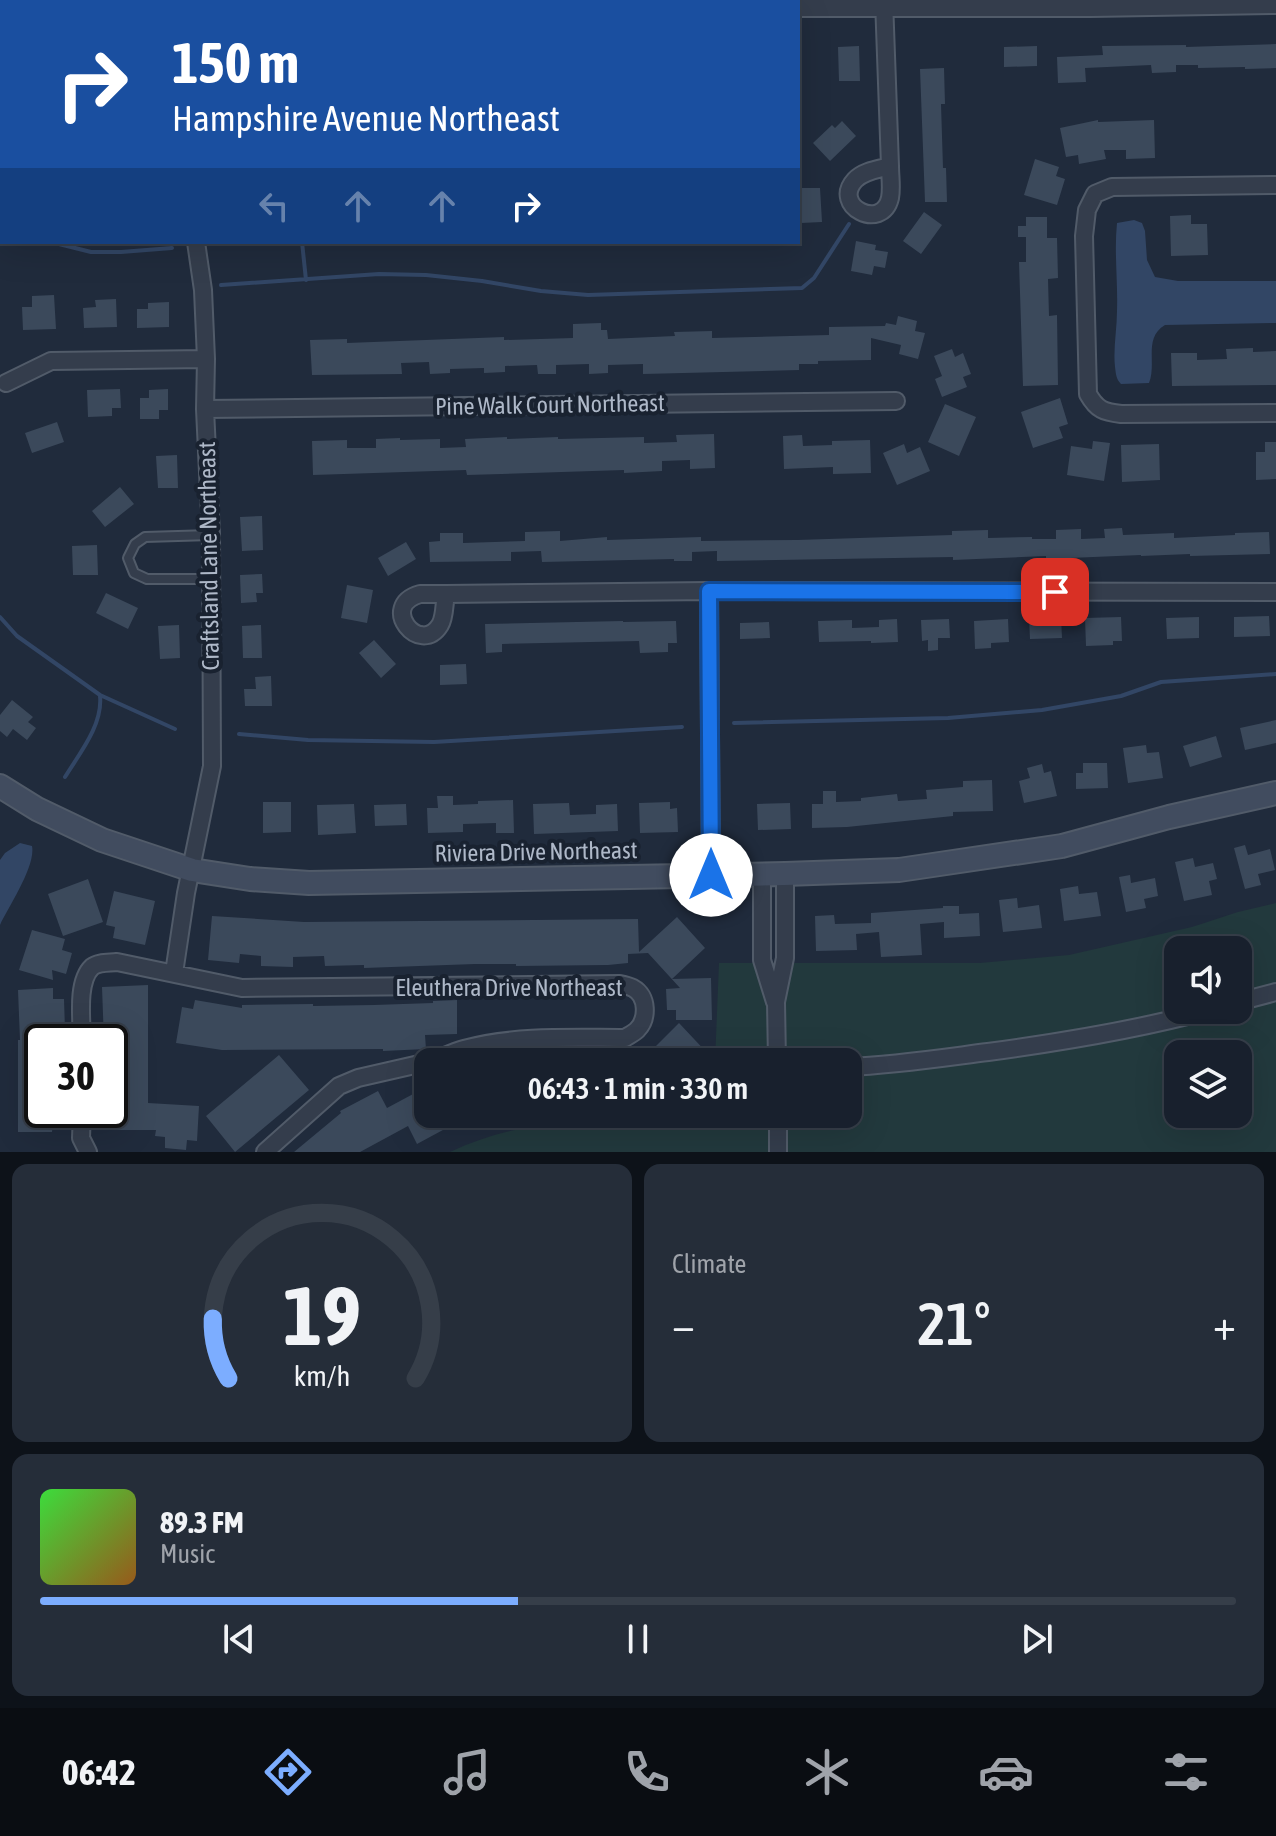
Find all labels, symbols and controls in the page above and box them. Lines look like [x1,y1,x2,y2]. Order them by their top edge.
text: 150 m [172,31,299,95]
icon: right [40,32,144,136]
text: Hampshire Avenue Northeast [172,97,560,139]
icon: left [252,184,296,228]
icon: ahead [336,184,380,228]
icon: ahead [420,184,464,228]
icon: right [504,184,548,228]
street label: Pine Walk Court Northeast [435,389,665,420]
street label: Craftsland Lane Northeast [193,441,224,671]
pin [1021,558,1089,626]
icon: arrive [1033,570,1077,614]
position arrow [669,833,753,917]
street label: Riviera Drive Northeast [434,836,638,867]
map controls [1164,936,1252,1128]
button: sound [1164,936,1252,1024]
street label: Eleuthera Drive Northeast [395,974,623,1001]
speed limit sign: 30 [24,1024,128,1128]
button: layers [1164,1040,1252,1128]
text: 06:43 · 1 min · 330 m [528,1071,748,1105]
text: Climate [672,1249,746,1279]
text: 19 [283,1267,361,1363]
text: 21° [918,1289,990,1358]
text: − [672,1299,695,1349]
text: + [1213,1299,1236,1349]
text: km/h [294,1359,350,1392]
text: 89.3 FM [160,1505,244,1539]
text: Music [160,1539,215,1569]
icon: previous [217,1617,261,1661]
icon: pause [616,1617,660,1661]
icon: next [1015,1617,1059,1661]
icon: directions [260,1744,316,1800]
icon: music [439,1744,495,1800]
icon: phone [619,1744,675,1800]
icon: climate [799,1744,855,1800]
icon: car [978,1744,1034,1800]
icon: filters [1158,1744,1214,1800]
text: 06:42 [62,1751,136,1793]

